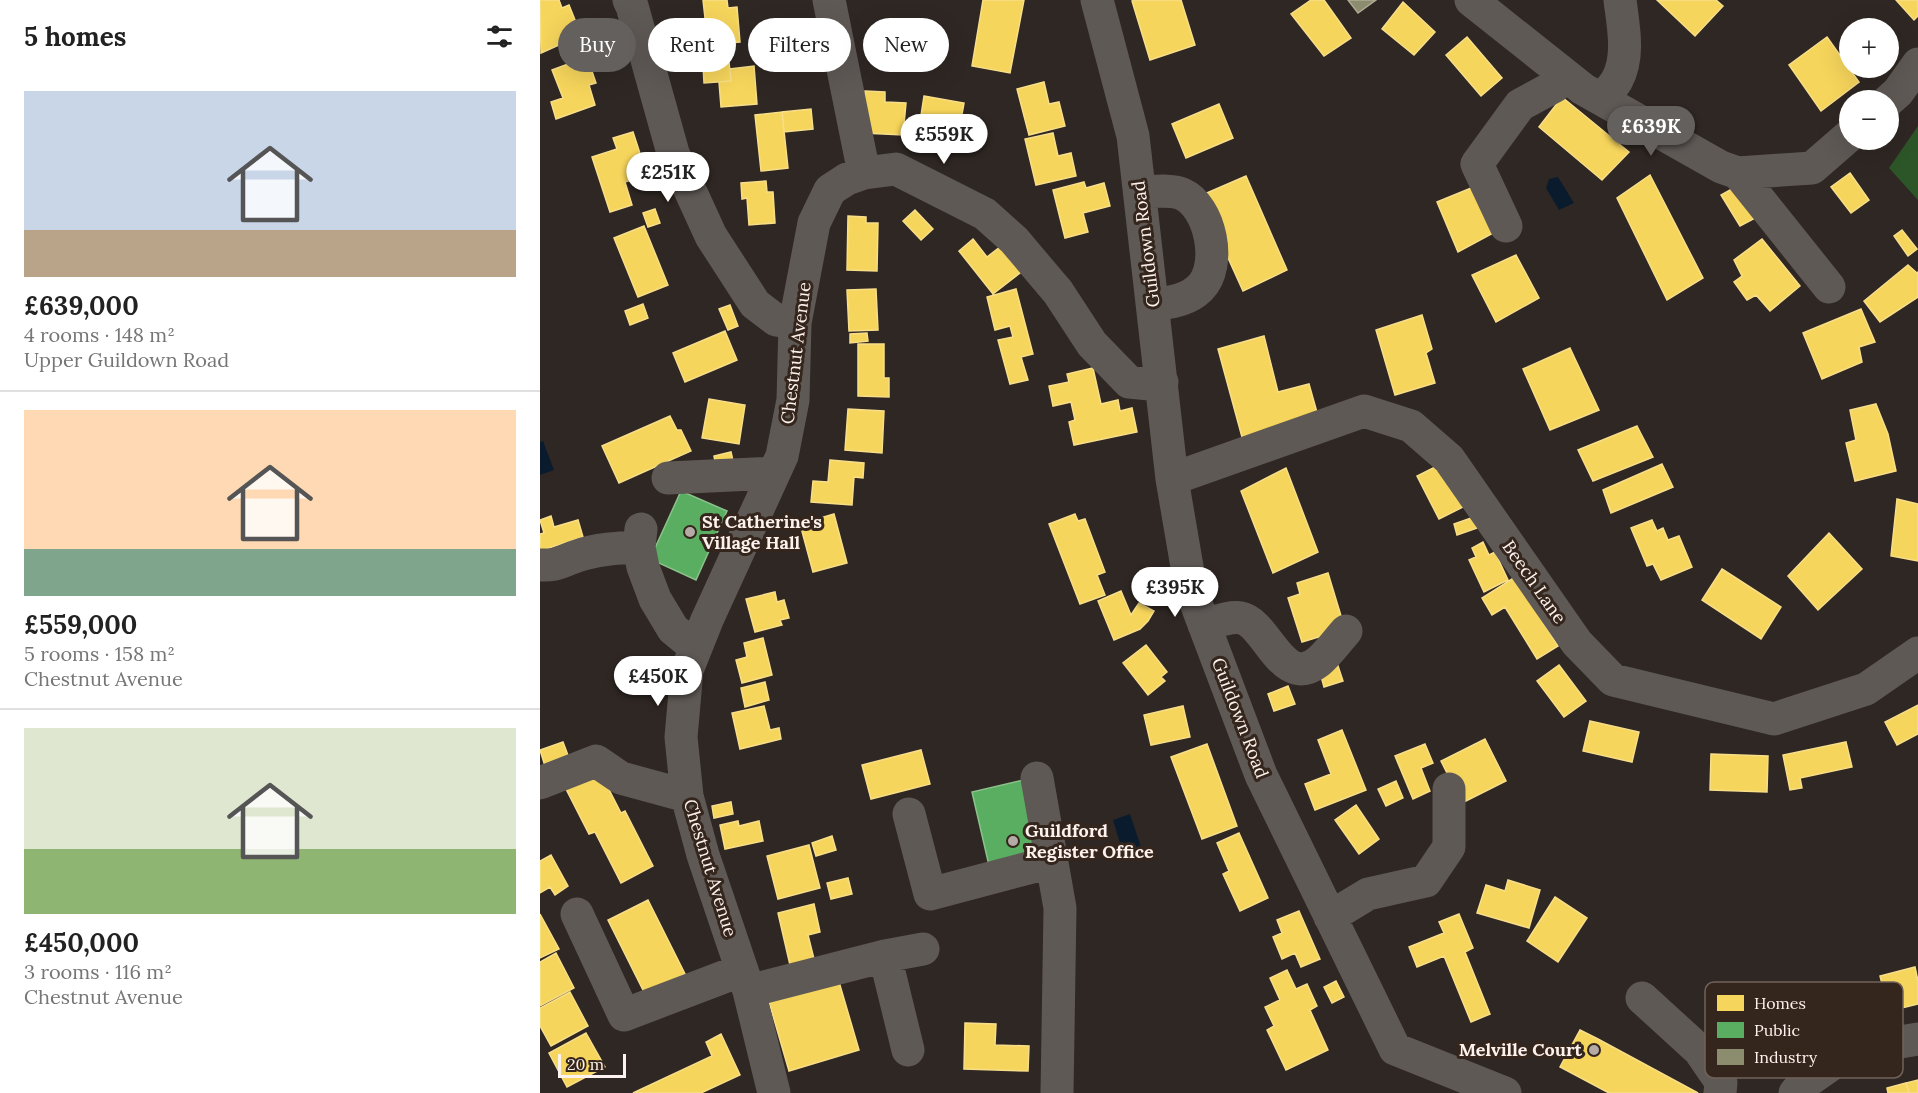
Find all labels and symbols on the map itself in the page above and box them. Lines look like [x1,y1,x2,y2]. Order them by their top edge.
pin: £639K [1609,106,1693,157]
pin: £559K [902,114,986,165]
pin: £251K [626,152,710,203]
street label: Guildown Road [1126,179,1165,309]
street label: Chestnut Avenue [775,280,816,425]
place label: St Catherine's Village Hall [702,510,822,554]
marker: St Catherine's Village Hall [683,525,697,539]
street label: Beech Lane [1497,536,1572,628]
pin: £395K [1133,567,1217,618]
street label: Guildown Road [1207,654,1274,782]
pin: £450K [616,656,700,707]
street label: Chestnut Avenue [679,796,742,940]
place label: Guildford Register Office [1025,819,1154,863]
marker: Guildford Register Office [1006,834,1020,848]
legend [1705,982,1903,1078]
text: Homes [1754,993,1806,1013]
text: Public [1754,1020,1800,1040]
place label: Melville Court [1459,1038,1583,1061]
marker: Melville Court [1587,1043,1601,1057]
text: Industry [1754,1047,1818,1067]
scale bar [558,1051,626,1078]

